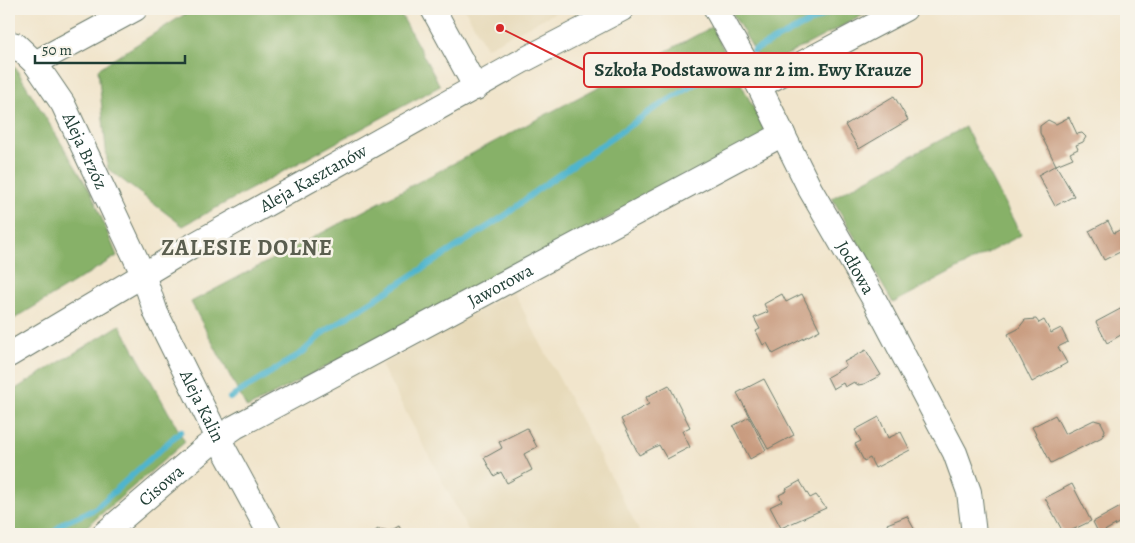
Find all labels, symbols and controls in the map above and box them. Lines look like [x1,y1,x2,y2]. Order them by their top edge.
scale bar [35,32,185,64]
text: 50 m [42,40,72,60]
callout: Szkoła Podstawowa nr 2 im. Ewy Krauze [584,53,922,87]
text: Szkoła Podstawowa nr 2 im. Ewy Krauze [594,57,912,83]
street label: Aleja Brzóz [56,108,113,193]
street label: Aleja Kasztanów [254,138,372,218]
district label: ZALESIE DOLNE [161,233,333,263]
street label: Jodłowa [831,236,881,299]
street label: Jaworowa [463,258,538,313]
street label: Aleja Kalin [174,365,230,446]
street label: Cisowa [133,459,189,512]

